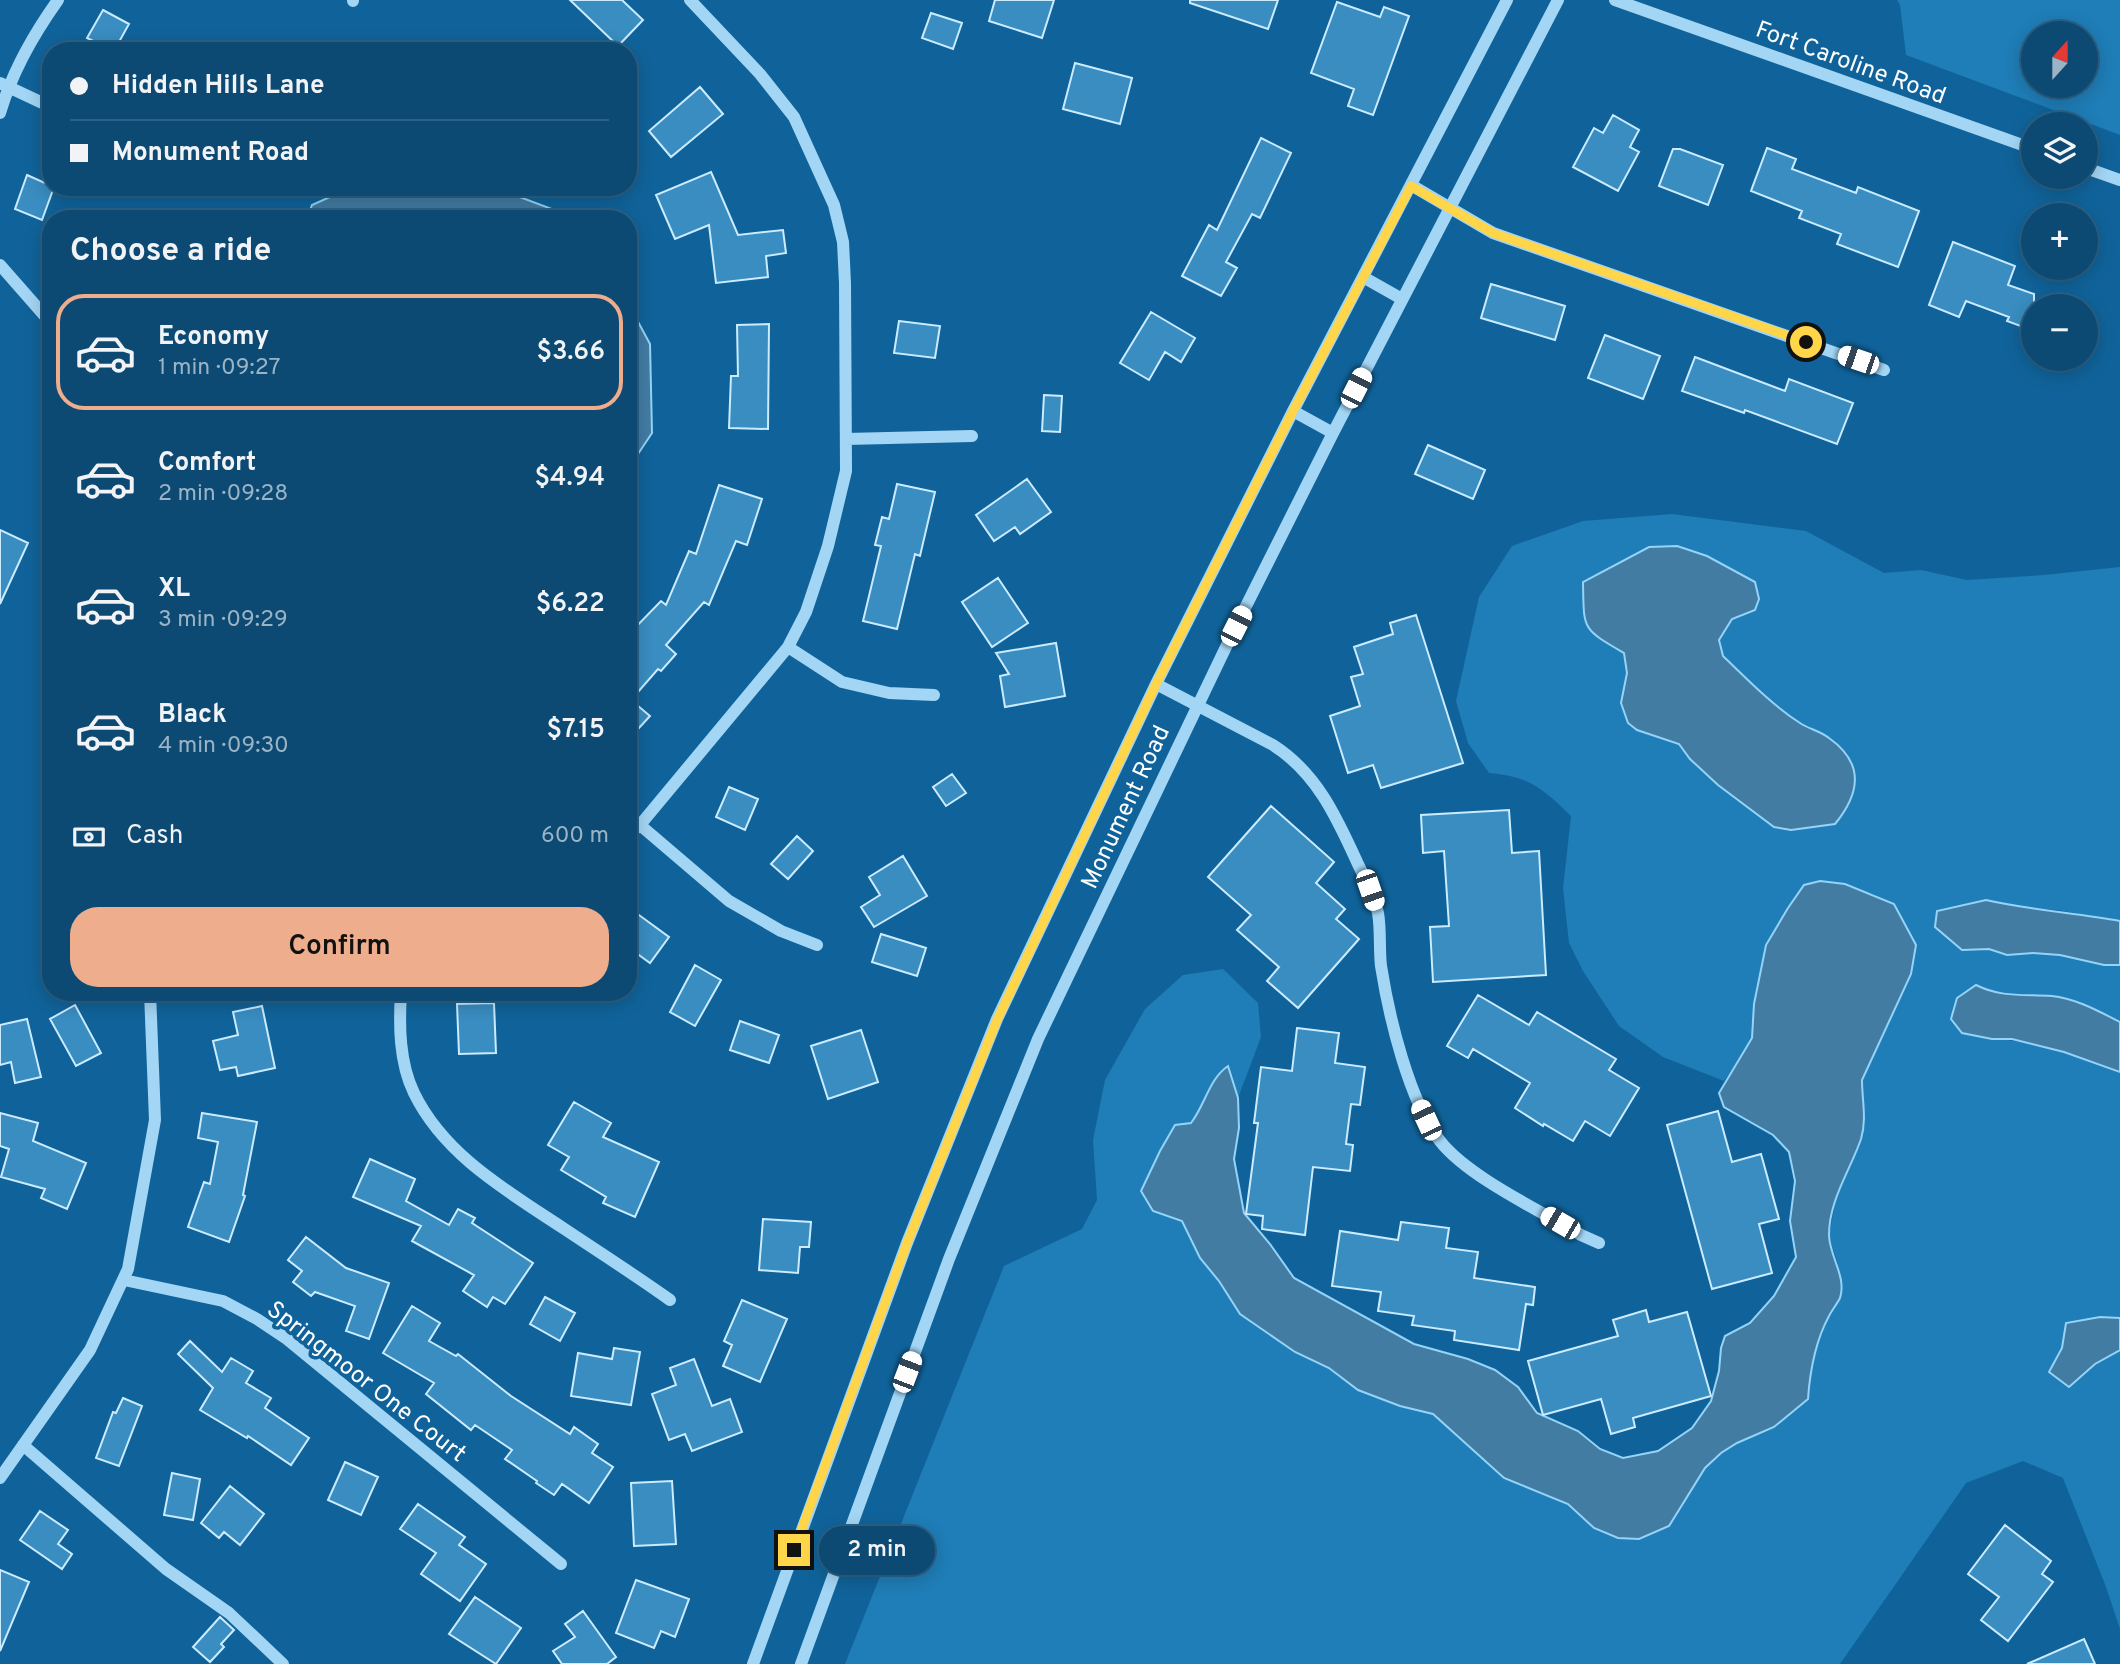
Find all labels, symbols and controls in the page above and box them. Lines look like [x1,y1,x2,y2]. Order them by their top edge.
street label: Fort Caroline Road [1751,16,1950,112]
north arrow [2021,21,2098,98]
map controls [2021,21,2098,371]
text: Hidden Hills Lane [112,70,324,103]
button: layers [2021,112,2098,189]
text: Monument Road [112,137,309,170]
button: + [2021,203,2098,280]
text: Choose a ride [70,232,271,272]
button: − [2021,294,2098,371]
icon: car [74,321,137,384]
text: Economy [158,321,269,354]
route start [1790,326,1822,358]
text: $3.66 [536,336,605,369]
car [1835,343,1882,377]
text: 1 min · 09:27 [158,354,281,383]
car [1338,365,1375,411]
icon: car [74,447,137,510]
text: Comfort [158,447,256,480]
text: $4.94 [534,462,605,495]
text: 2 min · 09:28 [158,480,288,509]
icon: car [74,573,137,636]
text: XL [158,573,190,606]
text: $6.22 [536,588,605,621]
car [1218,603,1255,649]
text: 3 min · 09:29 [158,606,288,635]
icon: car [74,699,137,762]
text: Black [158,699,227,732]
text: $7.15 [546,714,605,747]
street label: Monument Road [1076,721,1178,894]
text: 4 min · 09:30 [158,732,289,761]
icon: cash [70,818,108,856]
text: Cash [126,820,183,853]
text: 600 m [541,822,609,851]
car [1354,867,1387,913]
button: Confirm [70,907,609,987]
car [1408,1097,1445,1143]
car [1537,1203,1584,1243]
street label: Springmoor One Court [260,1295,472,1470]
car [890,1349,925,1395]
callout: 2 min [818,1526,934,1574]
route end [778,1534,810,1566]
text: 2 min [847,1536,907,1565]

